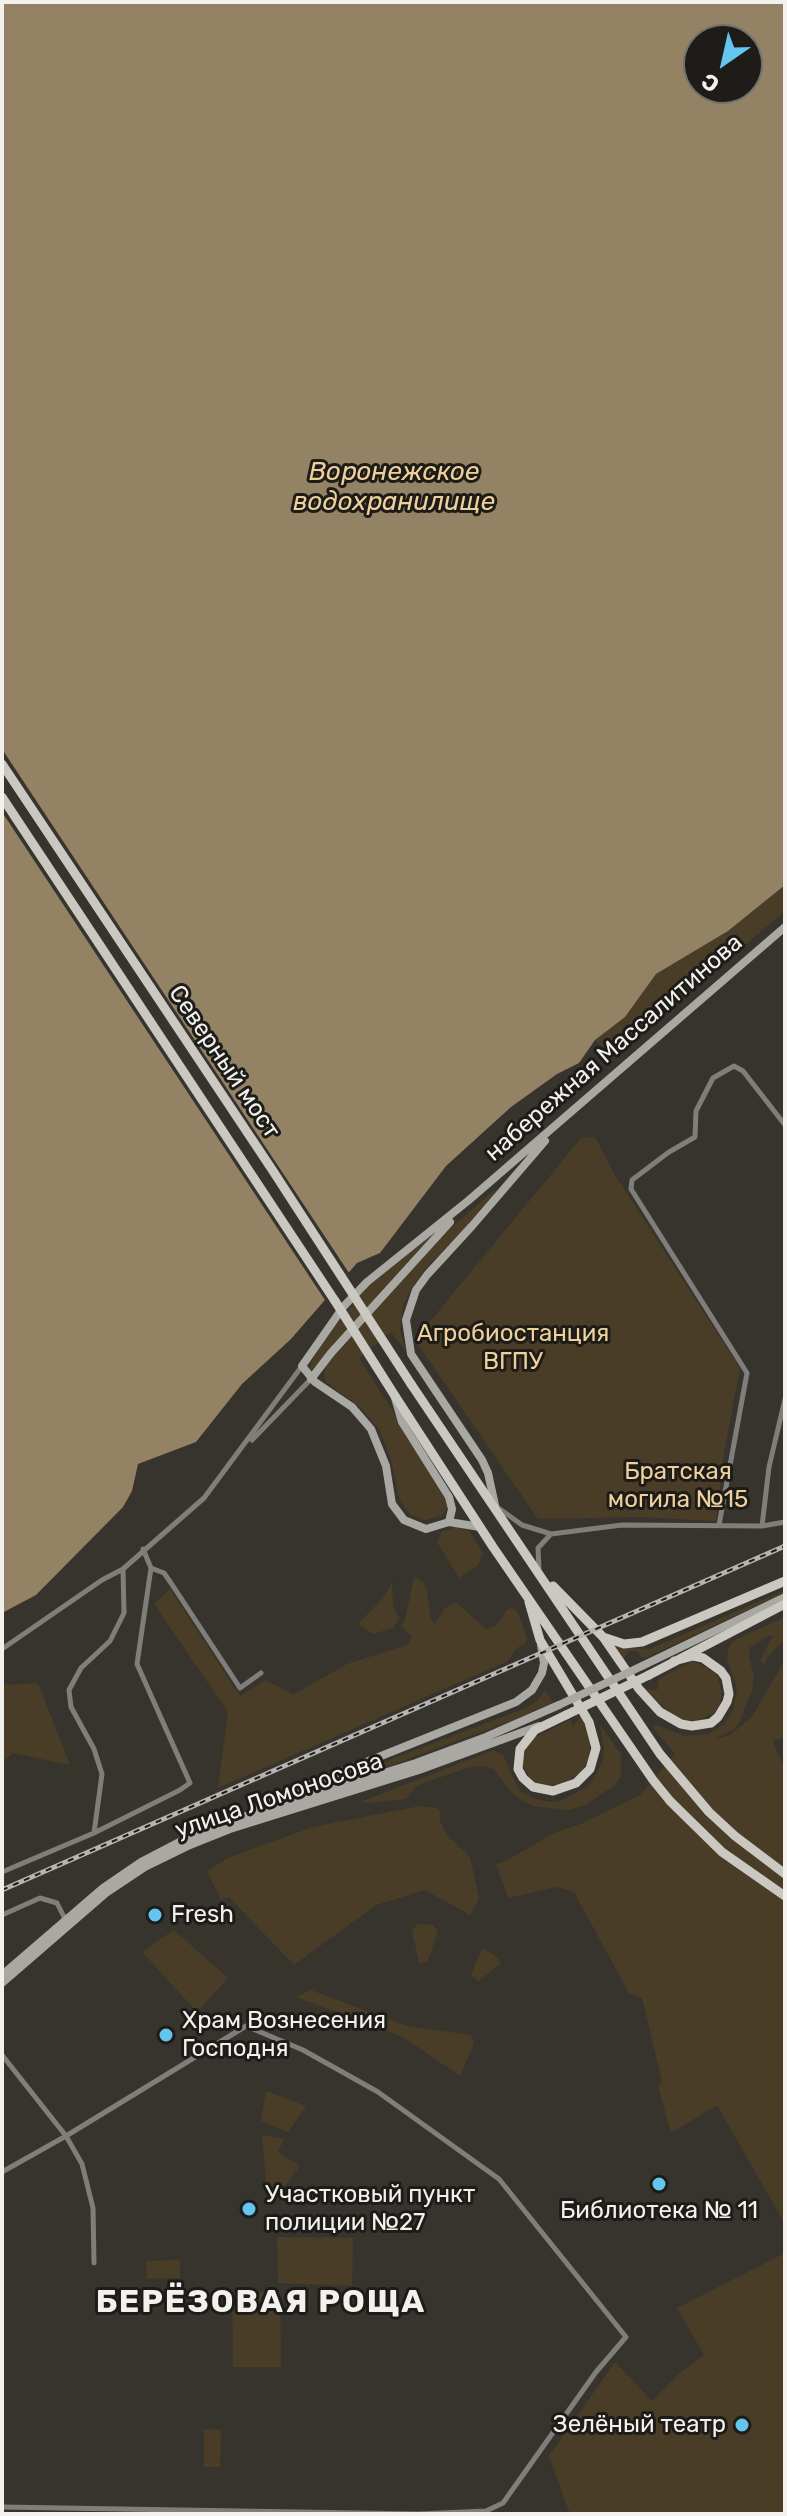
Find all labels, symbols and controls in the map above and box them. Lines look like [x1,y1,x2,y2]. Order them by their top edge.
north arrow [683,24,763,104]
text: С [696,67,724,98]
water label: Воронежское водохранилище [293,456,495,518]
street label: набережная Массалитинова [479,928,749,1168]
street label: Северный мост [162,980,286,1144]
park label: Агробиостанция ВГПУ [417,1320,609,1376]
park label: Братская могила №15 [608,1458,748,1514]
street label: улица Ломоносова [171,1747,387,1845]
place label: Fresh [171,1901,234,1929]
marker: Fresh [146,1906,164,1924]
place label: Храм Вознесения Господня [182,2007,386,2063]
marker: Храм Вознесения Господня [157,2026,175,2044]
marker: Библиотека № 11 [650,2175,668,2193]
place label: Участковый пункт полиции №27 [265,2181,475,2237]
place label: Библиотека № 11 [560,2197,758,2225]
marker: Участковый пункт полиции №27 [240,2200,258,2218]
district label: БЕРЁЗОВАЯ РОЩА [96,2284,426,2322]
place label: Зелёный театр [553,2411,726,2439]
marker: Зелёный театр [733,2416,751,2434]

